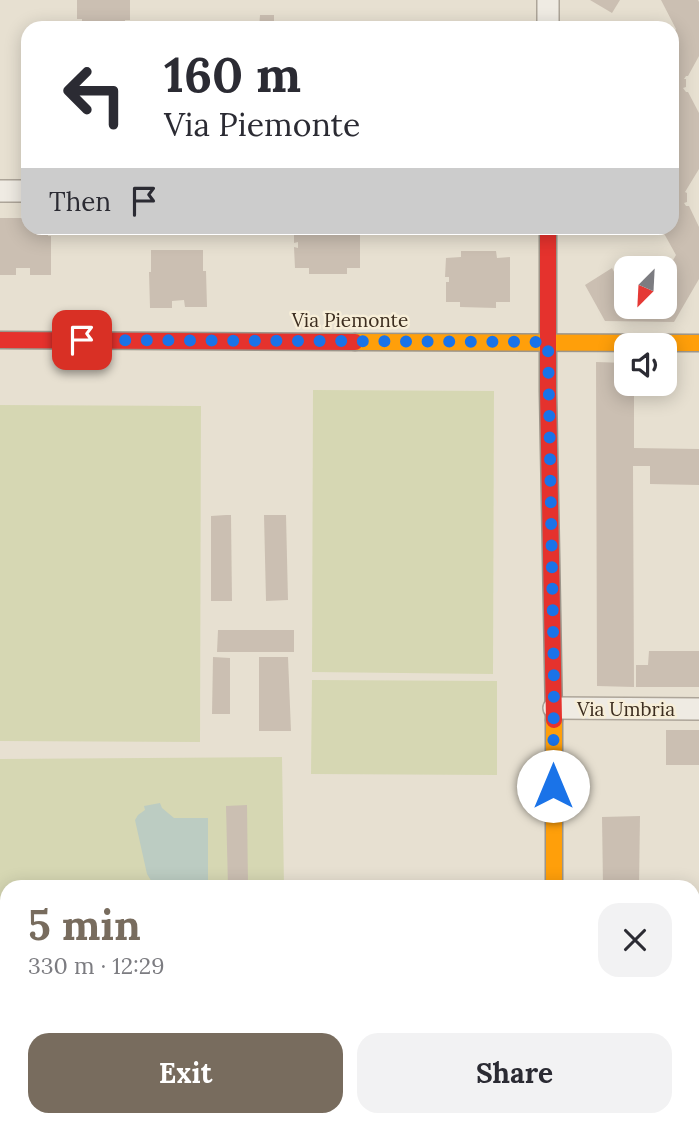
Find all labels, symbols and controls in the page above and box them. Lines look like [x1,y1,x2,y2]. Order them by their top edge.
text: 160 m [164,43,301,105]
icon: left [49,49,140,140]
text: Via Piemonte [164,104,360,145]
icon: arrive [125,182,163,220]
text: Then [49,185,111,218]
north arrow [614,256,677,318]
map controls [614,256,677,396]
street label: Via Piemonte [291,308,408,332]
pin [52,310,112,370]
icon: arrive [63,321,101,359]
button: sound [614,333,677,396]
street label: Via Umbria [576,697,675,721]
position arrow [516,749,590,823]
text: 5 min [28,898,141,952]
button: close [598,903,672,977]
text: 330 m · 12:29 [28,951,164,980]
button: Exit [28,1033,343,1113]
button: Share [357,1033,672,1113]

